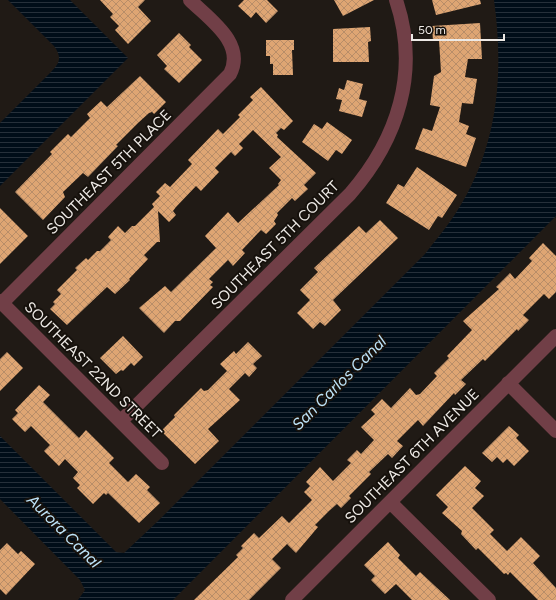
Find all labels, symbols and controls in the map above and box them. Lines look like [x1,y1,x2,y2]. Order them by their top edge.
scale bar [412,16,504,42]
text: 50 m [418,23,446,37]
street label: SOUTHEAST 5TH PLACE [43,106,175,238]
street label: SOUTHEAST 5TH COURT [207,177,343,313]
street label: SOUTHEAST 22ND STREET [21,298,166,443]
water label: San Carlos Canal [288,332,390,434]
street label: SOUTHEAST 6TH AVENUE [341,385,483,527]
water label: Aurora Canal [23,490,105,572]

